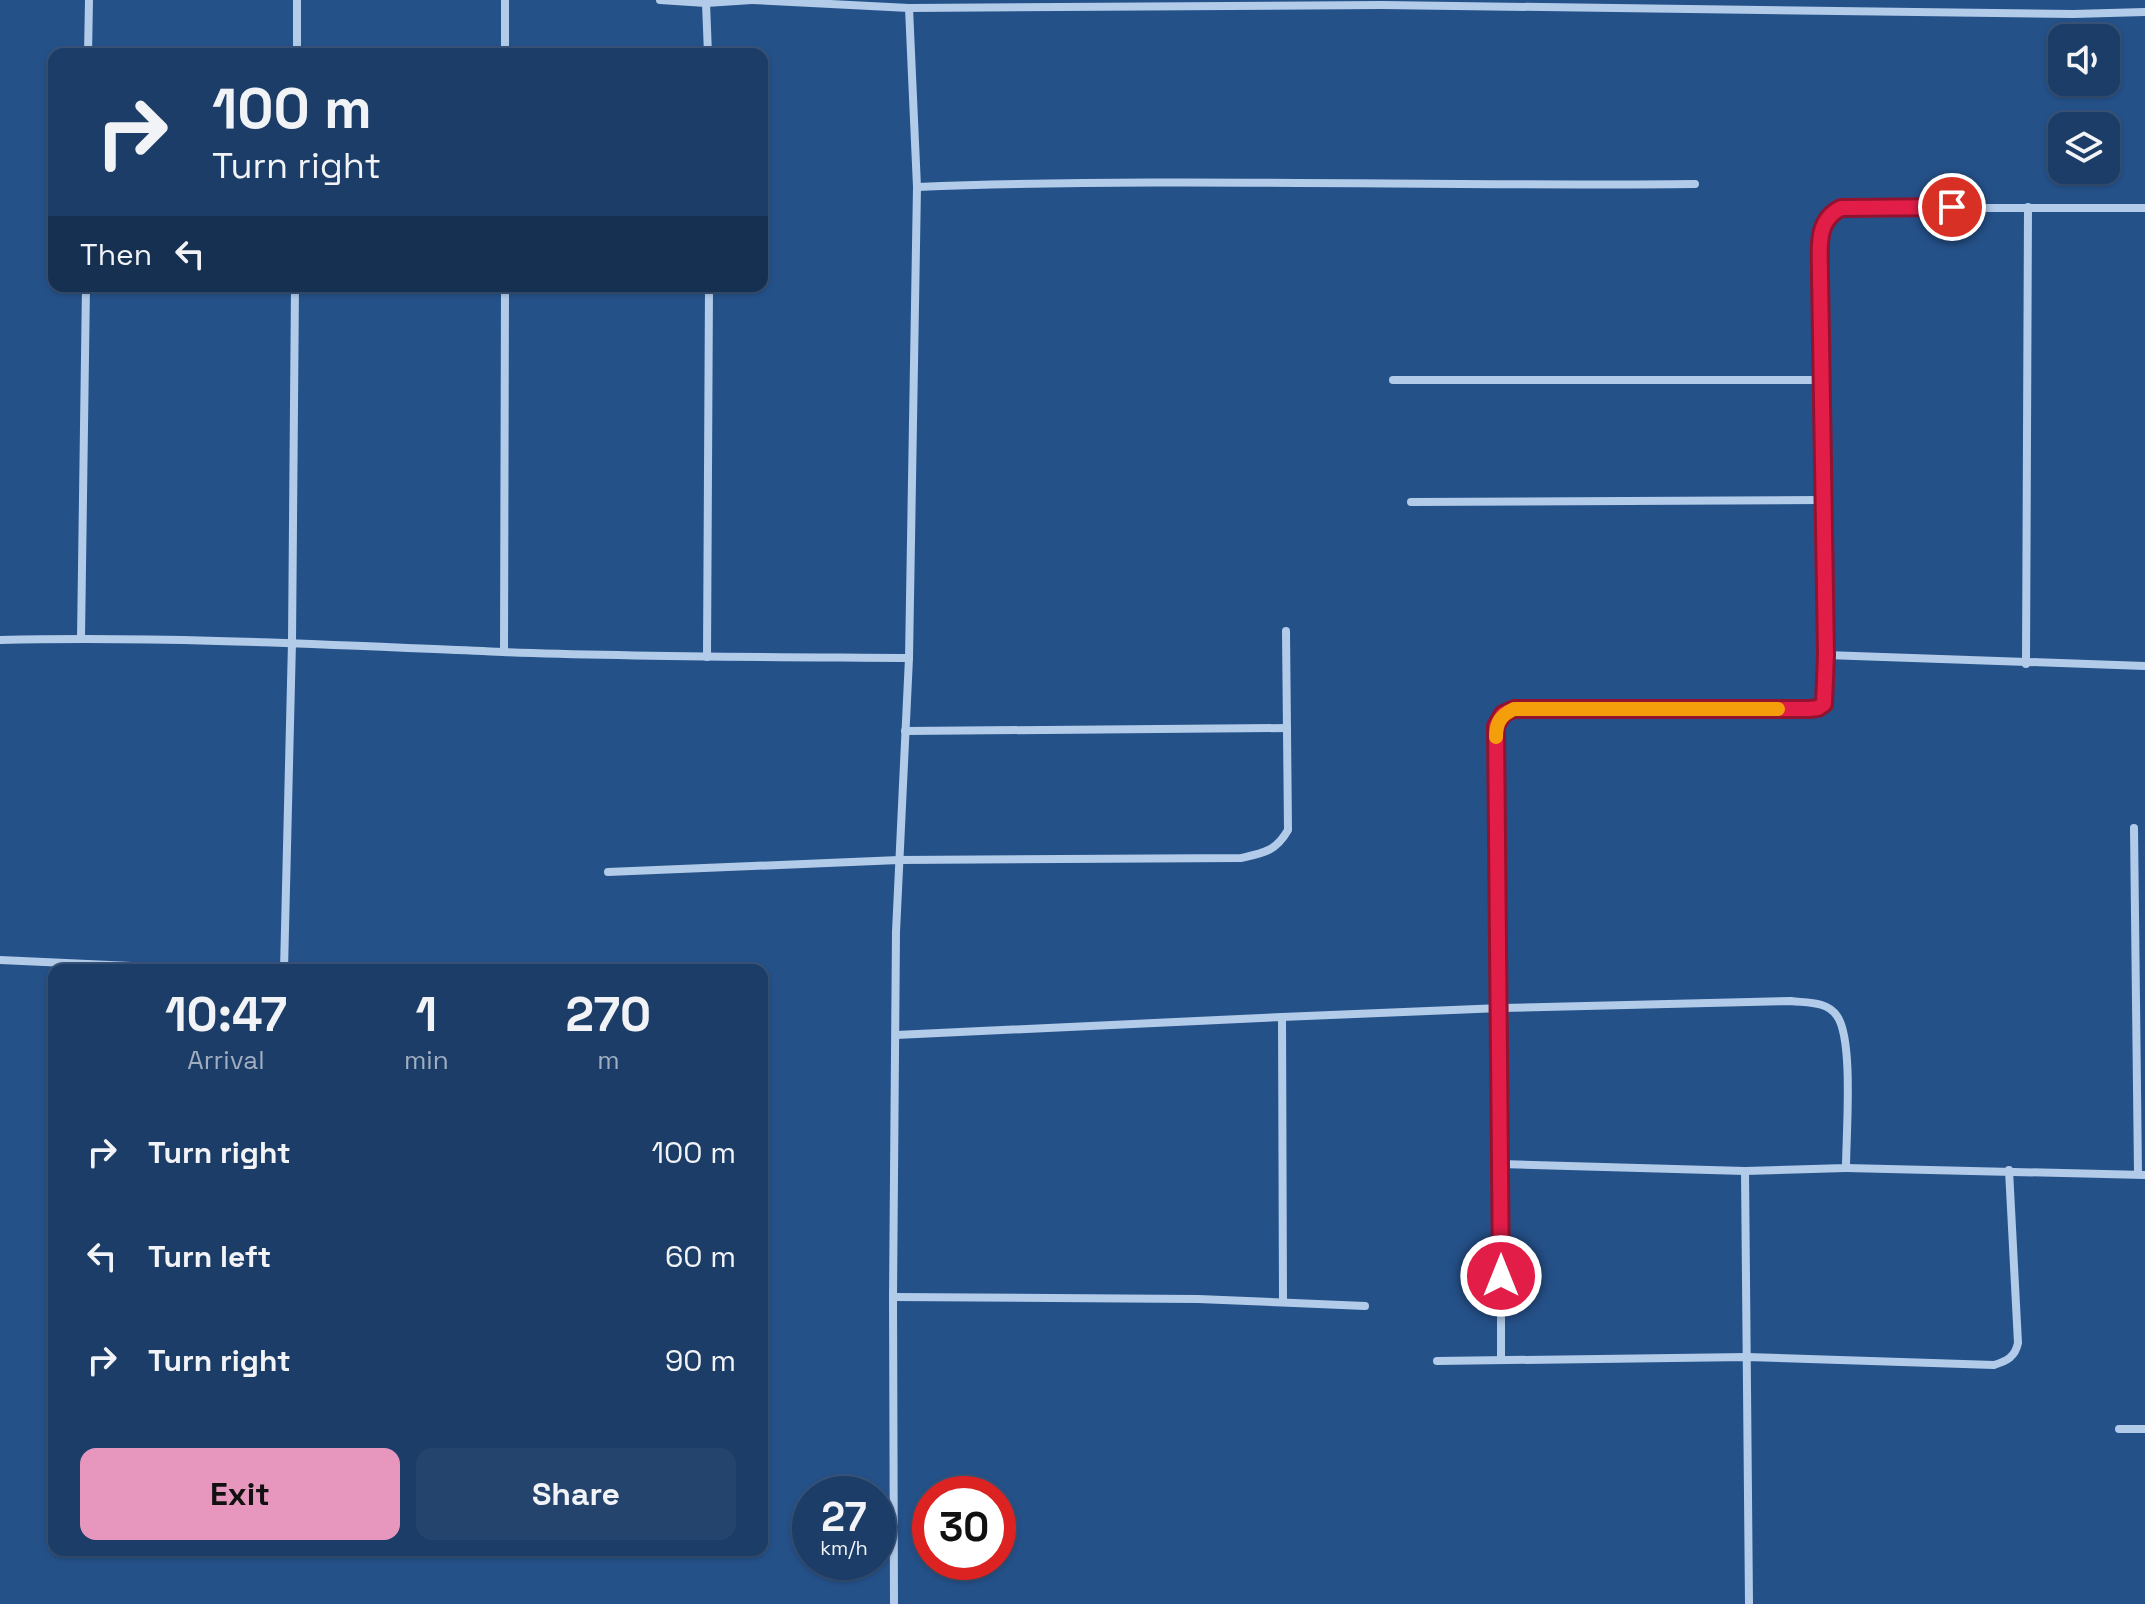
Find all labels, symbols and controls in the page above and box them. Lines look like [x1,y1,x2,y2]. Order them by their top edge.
map controls [2048,24,2120,184]
button: sound [2048,24,2120,96]
text: 100 m [212,73,372,144]
icon: right [80,80,184,184]
button: layers [2048,112,2120,184]
text: Turn right [212,143,381,189]
pin [1918,173,1986,241]
icon: arrive [1930,185,1974,229]
icon: left [168,232,212,276]
text: Then [80,235,152,274]
text: 10:47 [165,984,287,1045]
text: 1 [415,984,437,1045]
text: 270 [566,984,651,1045]
text: Arrival [187,1043,265,1077]
text: min [404,1043,449,1077]
text: m [597,1043,620,1077]
icon: right [80,1130,124,1174]
text: Turn right [148,1133,291,1172]
text: 100 m [651,1133,736,1172]
icon: left [80,1234,124,1278]
position arrow [1459,1234,1543,1318]
text: Turn left [148,1237,271,1276]
text: 60 m [665,1237,736,1276]
icon: right [80,1338,124,1382]
text: Turn right [148,1341,291,1380]
text: 90 m [665,1341,736,1380]
button: Exit [80,1448,400,1540]
button: Share [416,1448,736,1540]
speed limit sign: 30 [912,1476,1016,1580]
text: 27 [821,1492,867,1543]
text: km/h [820,1535,868,1561]

